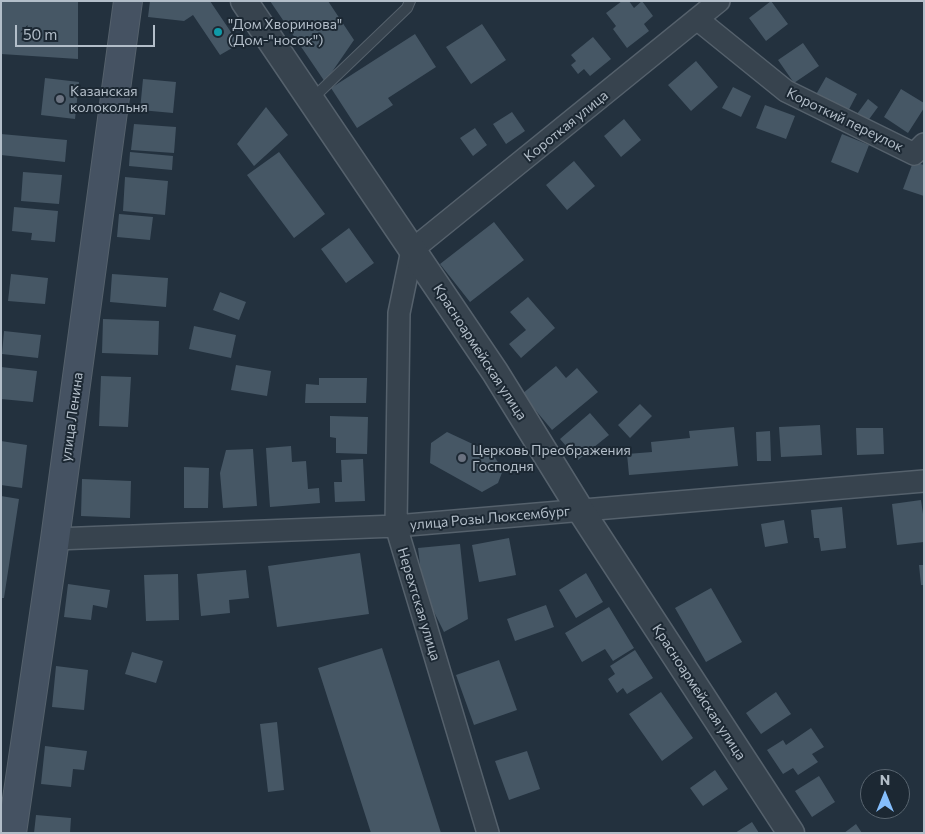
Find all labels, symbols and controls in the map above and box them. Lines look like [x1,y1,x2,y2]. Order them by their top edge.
scale bar [18,15,158,47]
place label: "Дом Хворинова" (Дом-"носок") [228,16,342,48]
text: 50 m [23,25,57,43]
marker: "Дом Хворинова" (Дом-"носок") [212,26,224,38]
place label: Казанская колокольня [70,83,148,115]
street label: Короткий переулок [784,84,906,156]
street label: Короткая улица [521,87,611,165]
marker: Казанская колокольня [54,93,66,105]
street label: Красноармейская улица [430,281,530,423]
street label: улица Ленина [57,371,87,463]
place label: Церковь Преображения Господня [472,442,631,474]
marker: Церковь Преображения Господня [456,452,468,464]
street label: улица Розы Люксембург [409,503,571,533]
street label: Нерехтская улица [394,545,444,663]
street label: Красноармейская улица [649,621,749,763]
north arrow [860,769,910,819]
text: N [880,771,890,788]

